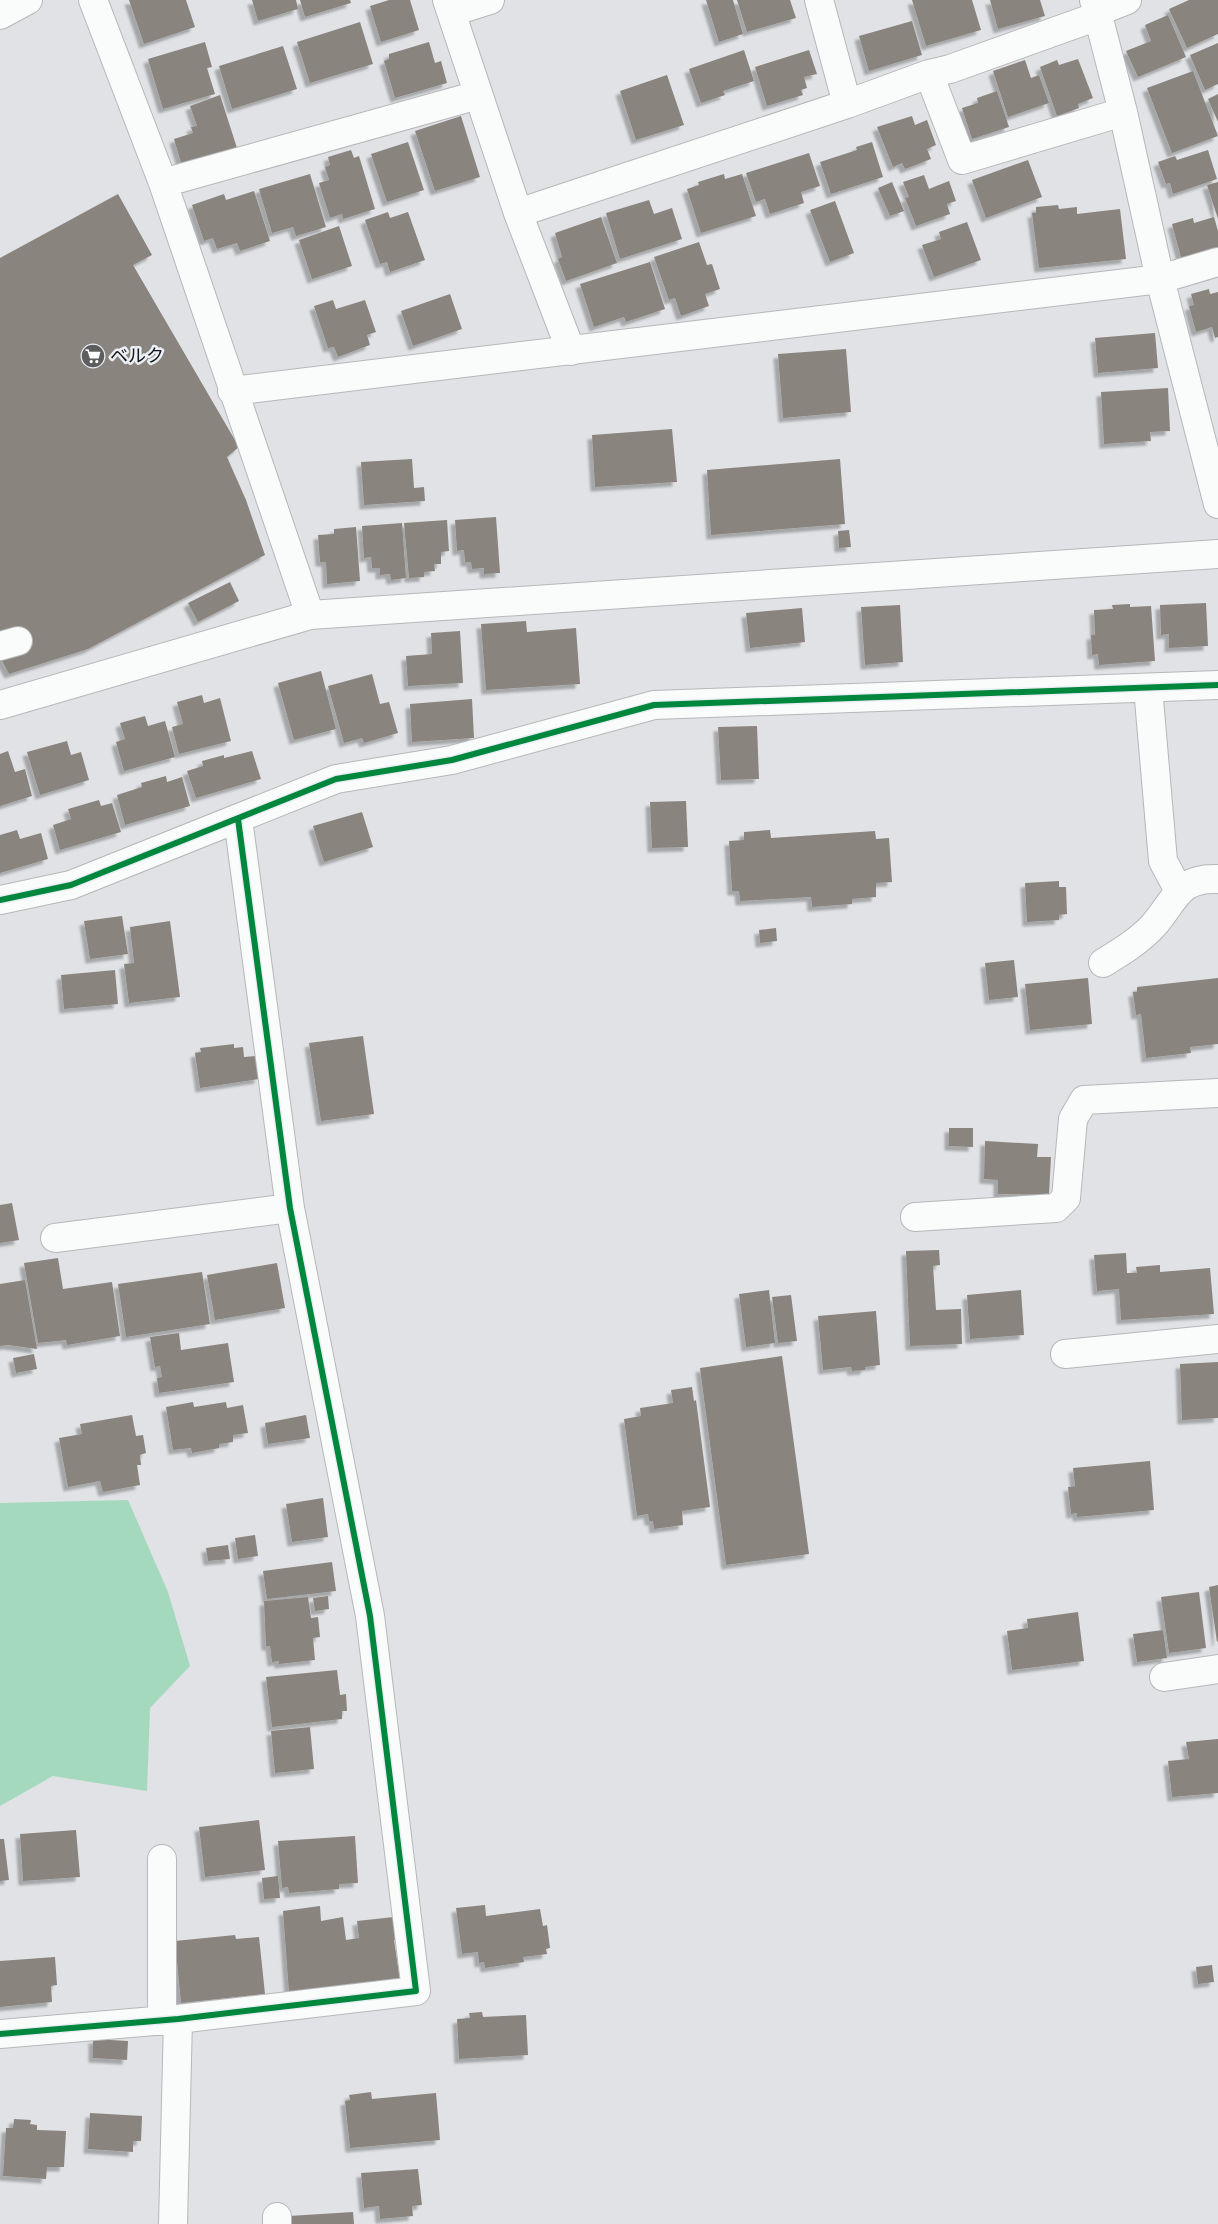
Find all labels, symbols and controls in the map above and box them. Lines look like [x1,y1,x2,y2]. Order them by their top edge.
supermarket icon: ベルク [80,343,106,369]
place label: ベルク [110,346,164,366]

